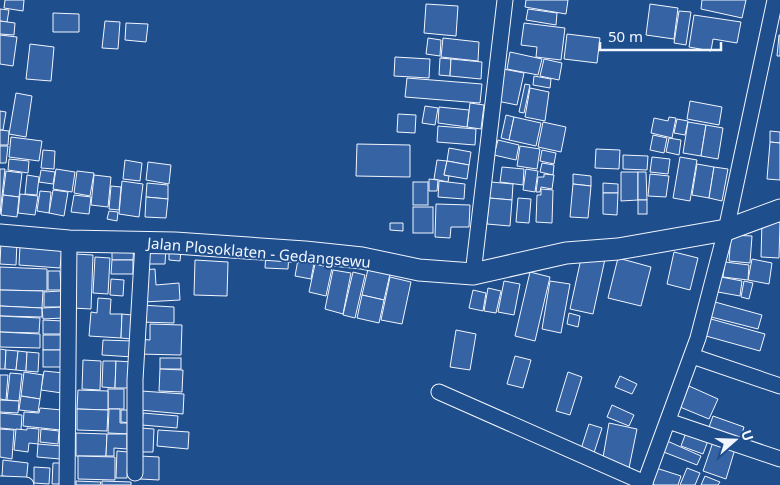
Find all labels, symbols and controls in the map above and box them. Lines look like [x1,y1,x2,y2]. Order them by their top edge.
scale bar [600,20,721,52]
text: 50 m [608,26,643,46]
street label: Jalan Plosoklaten - Gedangsewu [144,232,372,272]
north arrow [710,415,760,465]
text: U [737,427,758,444]

